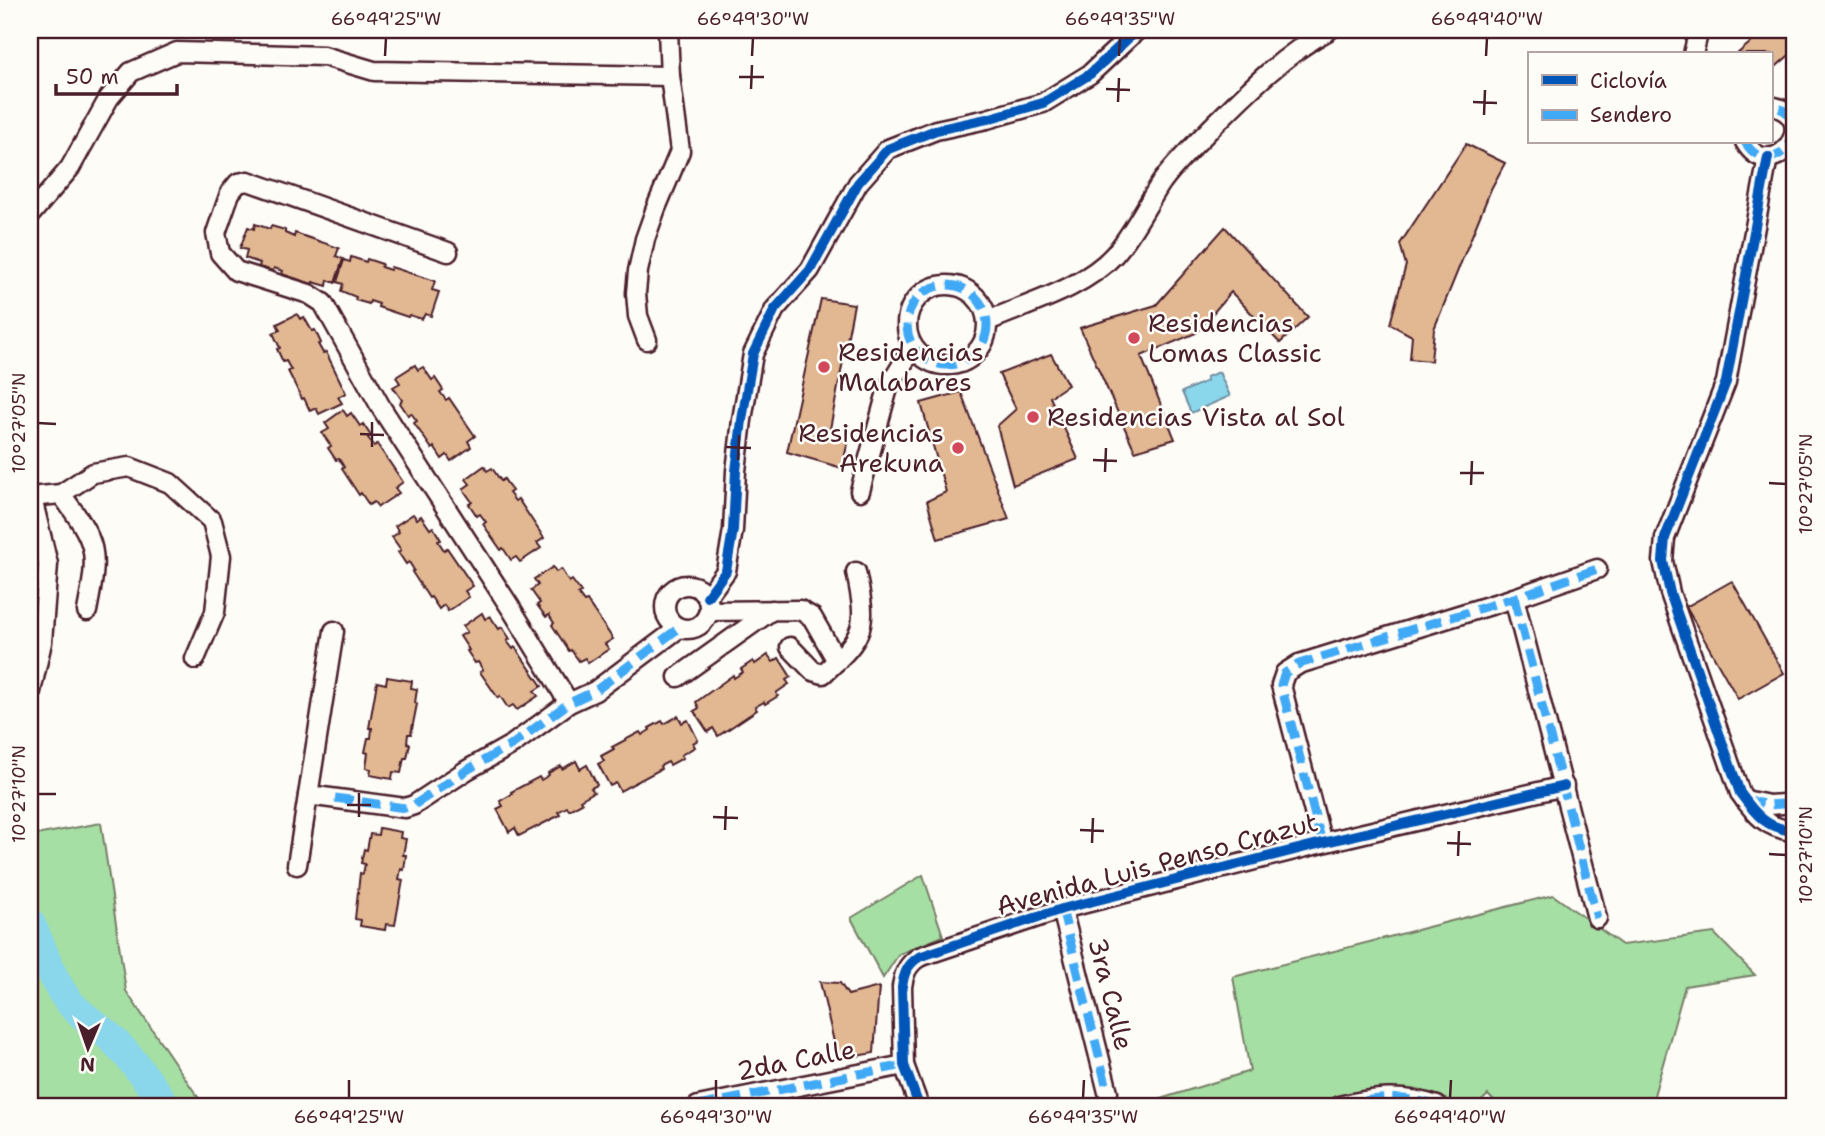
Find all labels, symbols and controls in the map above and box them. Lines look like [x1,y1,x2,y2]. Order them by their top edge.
text: 66°49'25"W [331,7,441,31]
text: 66°49'30"W [697,7,809,31]
text: 66°49'35"W [1065,7,1175,31]
text: 66°49'40"W [1431,7,1543,31]
scale bar [56,52,177,96]
legend [1528,52,1772,144]
text: 50 m [66,63,119,91]
text: Ciclovía [1590,67,1667,95]
text: Sendero [1590,101,1672,129]
place label: Residencias Lomas Classic [1148,305,1322,370]
marker: Residencias Lomas Classic [1126,330,1142,346]
place label: Residencias Malabares [838,334,984,399]
marker: Residencias Malabares [816,359,832,375]
text: 10°27'05"N [7,373,31,473]
place label: Residencias Vista al Sol [1047,399,1345,434]
marker: Residencias Vista al Sol [1025,409,1041,425]
place label: Residencias Arekuna [798,415,944,480]
text: 10°27'05"N [1794,434,1818,534]
marker: Residencias Arekuna [950,440,966,456]
text: 10°27'10"N [7,745,31,843]
street label: Avenida Luis Penso Crazut [992,804,1321,923]
text: 10°27'10"N [1794,806,1818,904]
street label: 3ra Calle [1081,934,1142,1054]
north arrow [52,1014,122,1084]
street label: 2da Calle [733,1031,858,1088]
text: N [79,1052,95,1077]
text: 66°49'25"W [294,1105,404,1129]
text: 66°49'30"W [660,1105,772,1129]
text: 66°49'35"W [1028,1105,1138,1129]
text: 66°49'40"W [1394,1105,1506,1129]

